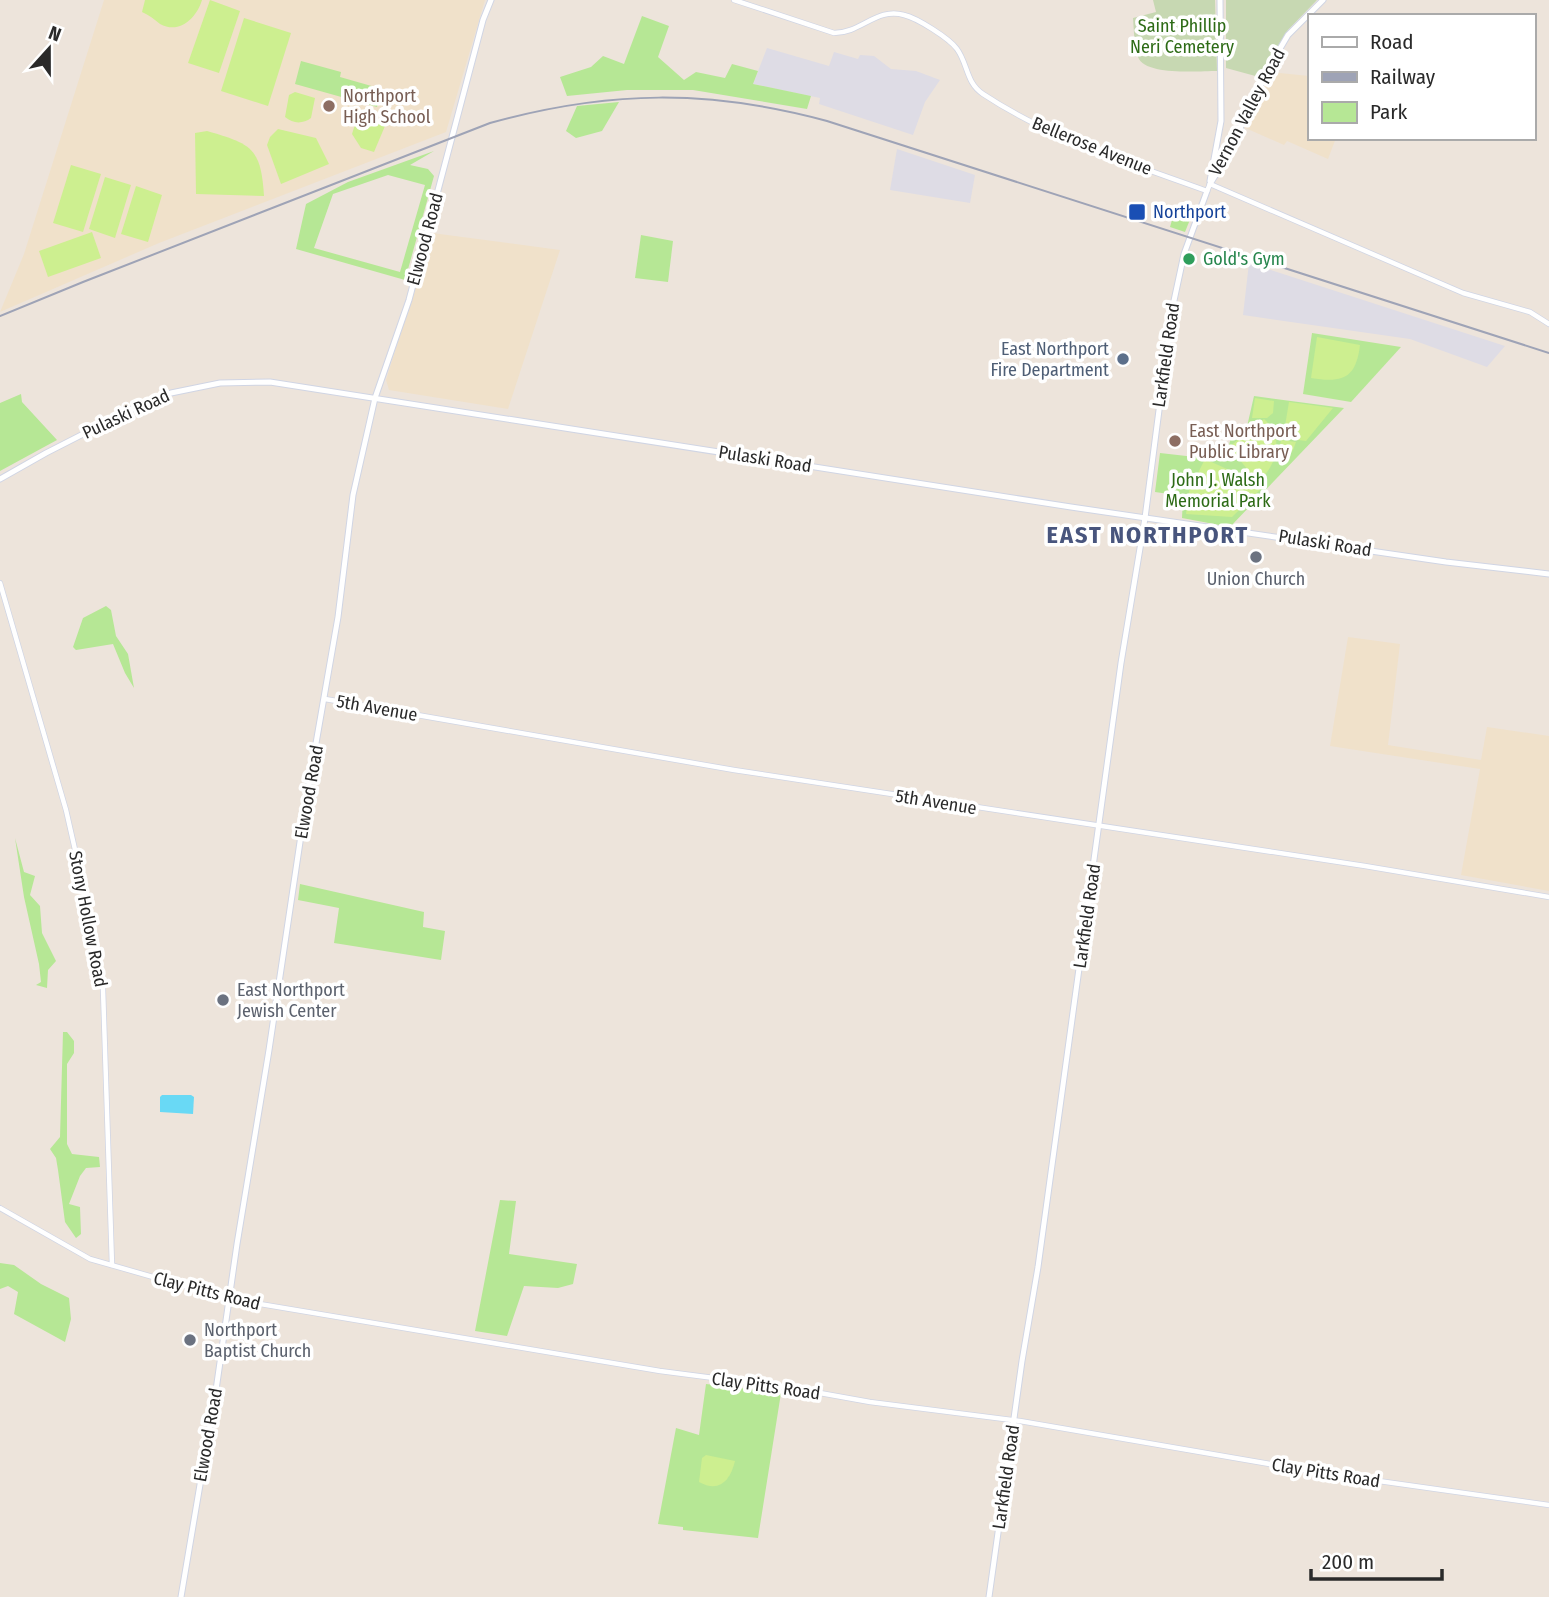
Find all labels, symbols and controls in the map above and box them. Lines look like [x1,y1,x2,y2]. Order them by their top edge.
north arrow [14,14,84,84]
legend [1308,14,1535,140]
park label: Saint Phillip Neri Cemetery [1130,15,1234,58]
text: N [45,21,64,46]
text: Road [1370,29,1414,55]
street label: Vernon Valley Road [1204,44,1290,180]
text: Railway [1370,64,1436,90]
place label: Northport High School [343,85,431,128]
marker: Northport High School [321,98,337,114]
text: Park [1370,99,1408,125]
street label: Bellerose Avenue [1029,112,1155,180]
street label: Elwood Road [402,190,448,288]
place label: Northport [1153,201,1226,223]
marker: Northport [1127,202,1147,222]
place label: Gold's Gym [1203,248,1285,270]
marker: Gold's Gym [1181,251,1197,267]
street label: Larkfield Road [1148,301,1184,409]
place label: East Northport Fire Department [990,338,1109,381]
marker: East Northport Fire Department [1115,351,1131,367]
street label: Pulaski Road [79,384,173,444]
place label: East Northport Public Library [1189,420,1297,463]
marker: East Northport Public Library [1167,433,1183,449]
street label: Pulaski Road [717,441,813,477]
park label: John J. Walsh Memorial Park [1165,469,1271,512]
district label: EAST NORTHPORT [1047,521,1249,549]
street label: Pulaski Road [1277,525,1373,561]
marker: Union Church [1248,549,1264,565]
place label: Union Church [1207,568,1305,590]
street label: 5th Avenue [335,690,419,726]
street label: Elwood Road [290,743,328,841]
street label: 5th Avenue [894,785,978,819]
street label: Stony Hollow Road [64,849,112,989]
street label: Larkfield Road [1069,862,1105,970]
place label: East Northport Jewish Center [237,979,345,1022]
marker: East Northport Jewish Center [215,992,231,1008]
street label: Clay Pitts Road [151,1267,263,1315]
place label: Northport Baptist Church [204,1319,311,1362]
marker: Northport Baptist Church [182,1332,198,1348]
street label: Clay Pitts Road [710,1367,822,1405]
street label: Elwood Road [189,1386,227,1484]
street label: Larkfield Road [988,1423,1024,1531]
street label: Clay Pitts Road [1270,1454,1382,1492]
scale bar [1311,1538,1442,1582]
text: 200 m [1322,1549,1374,1575]

